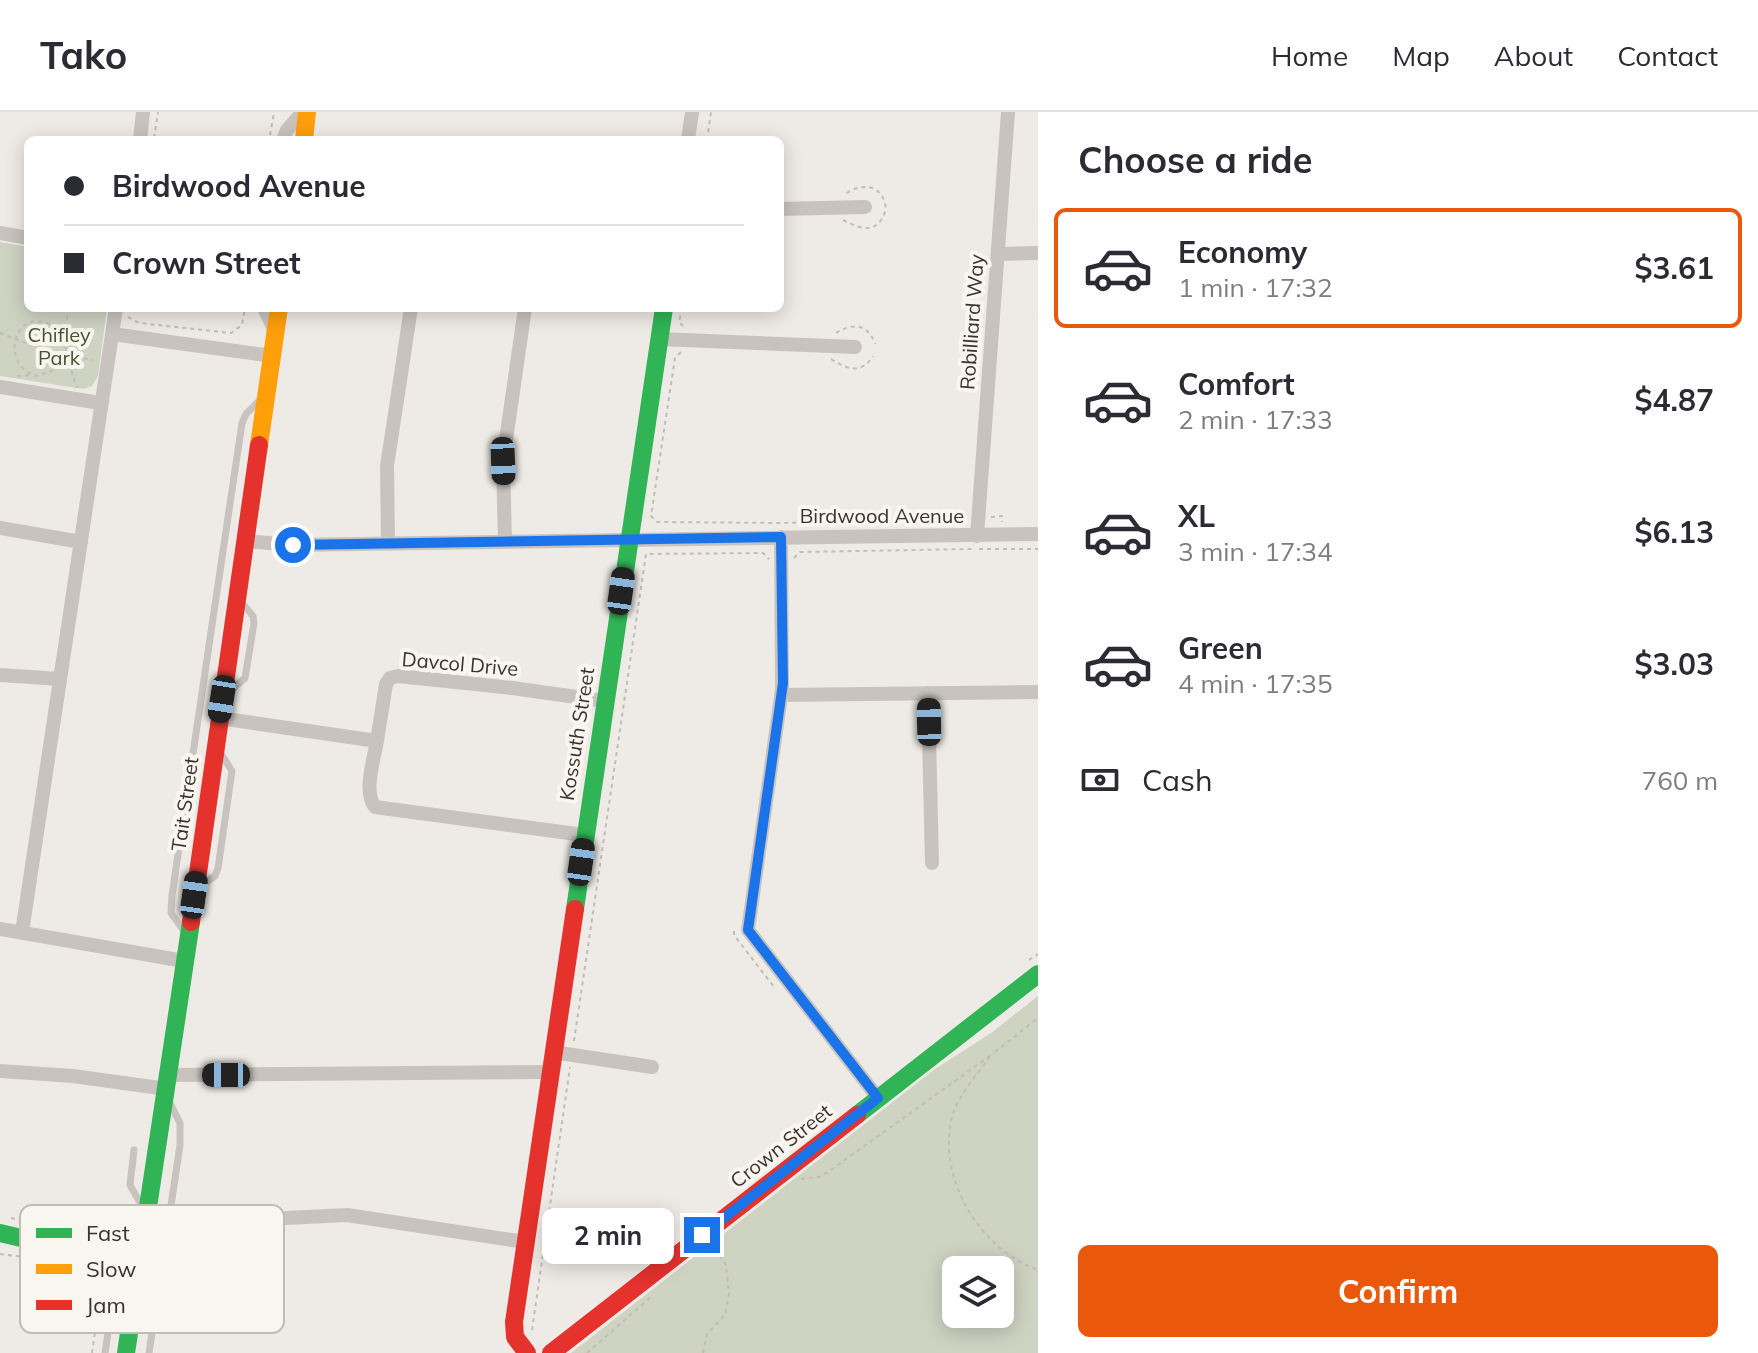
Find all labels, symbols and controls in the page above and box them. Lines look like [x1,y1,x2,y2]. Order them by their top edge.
text: Tako [40,31,127,79]
text: Home [1271,38,1348,73]
text: Map [1392,38,1450,73]
text: About [1494,38,1573,73]
text: Contact [1617,38,1718,73]
text: Choose a ride [1078,137,1312,182]
text: Birdwood Avenue [112,167,366,205]
icon: car [1082,232,1154,304]
text: Economy [1178,233,1307,271]
text: Crown Street [112,244,301,282]
text: $3.61 [1635,249,1714,287]
street label: Robilliard Way [954,253,989,391]
text: 1 min · 17:32 [1178,271,1333,304]
park label: Chifley Park [27,322,91,370]
icon: car [1082,364,1154,436]
text: Comfort [1178,365,1295,403]
text: $4.87 [1635,381,1714,419]
text: 2 min · 17:33 [1178,403,1333,436]
car [490,437,516,485]
icon: car [1082,496,1154,568]
text: XL [1178,497,1215,535]
street label: Birdwood Avenue [800,503,964,528]
text: $6.13 [1635,513,1714,551]
route start [275,527,311,563]
text: 3 min · 17:34 [1178,535,1333,568]
car [606,566,636,616]
icon: car [1082,628,1154,700]
text: Green [1178,629,1263,667]
text: $3.03 [1635,645,1714,683]
street label: Davcol Drive [401,646,519,681]
street label: Kossuth Street [554,666,599,802]
text: 4 min · 17:35 [1178,667,1333,700]
car [206,673,238,725]
car [917,698,941,746]
street label: Tait Street [166,755,203,853]
icon: cash [1078,758,1122,802]
text: Cash [1142,761,1213,799]
text: 760 m [1642,764,1718,797]
car [566,837,596,887]
car [179,870,209,920]
car [202,1063,250,1087]
street label: Crown Street [725,1098,836,1193]
legend [20,1205,284,1333]
callout: 2 min [542,1207,674,1263]
route end [684,1217,720,1253]
text: Fast [86,1219,130,1247]
text: 2 min [574,1219,642,1252]
button: Confirm [1078,1245,1718,1337]
text: Slow [86,1255,136,1283]
map controls [942,1256,1014,1328]
button: layers [942,1256,1014,1328]
text: Jam [86,1291,126,1319]

